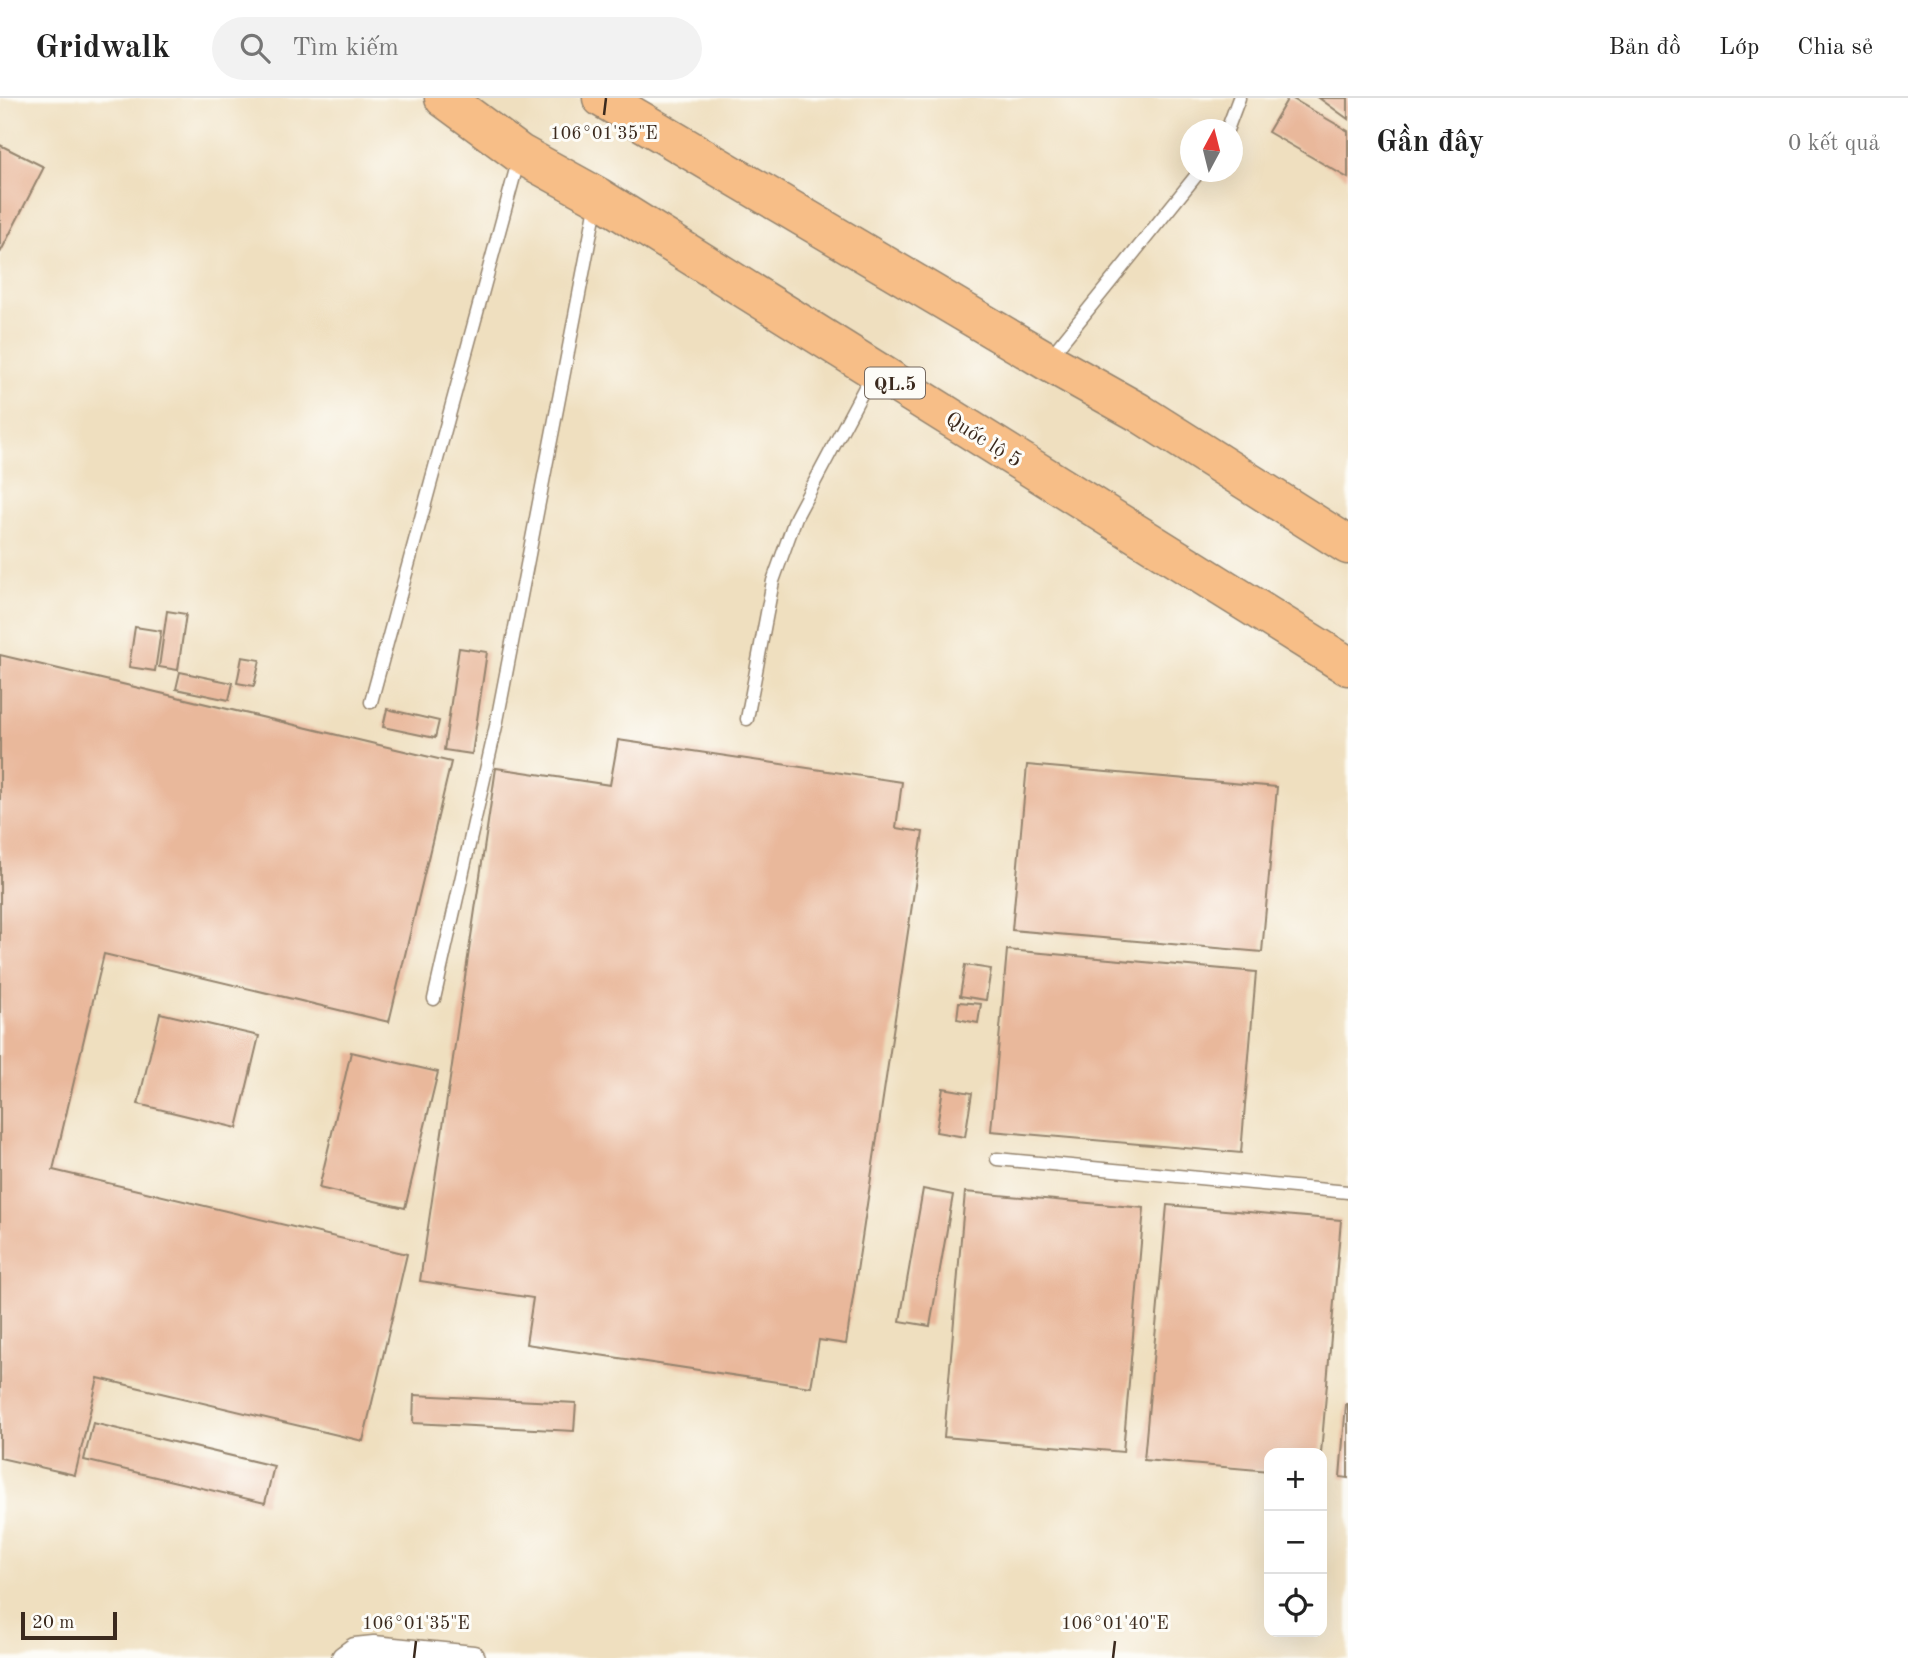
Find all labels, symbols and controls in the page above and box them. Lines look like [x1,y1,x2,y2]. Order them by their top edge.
search box [212,17,702,80]
icon: search [236,29,274,67]
text: Gridwalk [35,32,170,65]
text: Tìm kiếm [292,35,399,61]
text: Bản đồ [1608,36,1681,60]
text: Lớp [1719,36,1759,60]
text: Chia sẻ [1797,36,1873,60]
north arrow [1180,119,1243,182]
text: 106°01'35"E [550,125,658,143]
text: Gần đây [1376,128,1484,158]
text: 0 kết quả [1788,132,1880,155]
road number: QL.5 [865,368,925,398]
street label: Quốc lộ 5 [941,408,1026,472]
map controls [1264,1448,1327,1637]
button: + [1264,1448,1327,1511]
button: − [1264,1511,1327,1574]
button: locate [1264,1574,1327,1637]
scale bar [21,1609,117,1641]
text: 20 m [32,1614,74,1633]
text: 106°01'35"E [362,1615,470,1633]
text: 106°01'40"E [1061,1615,1169,1633]

